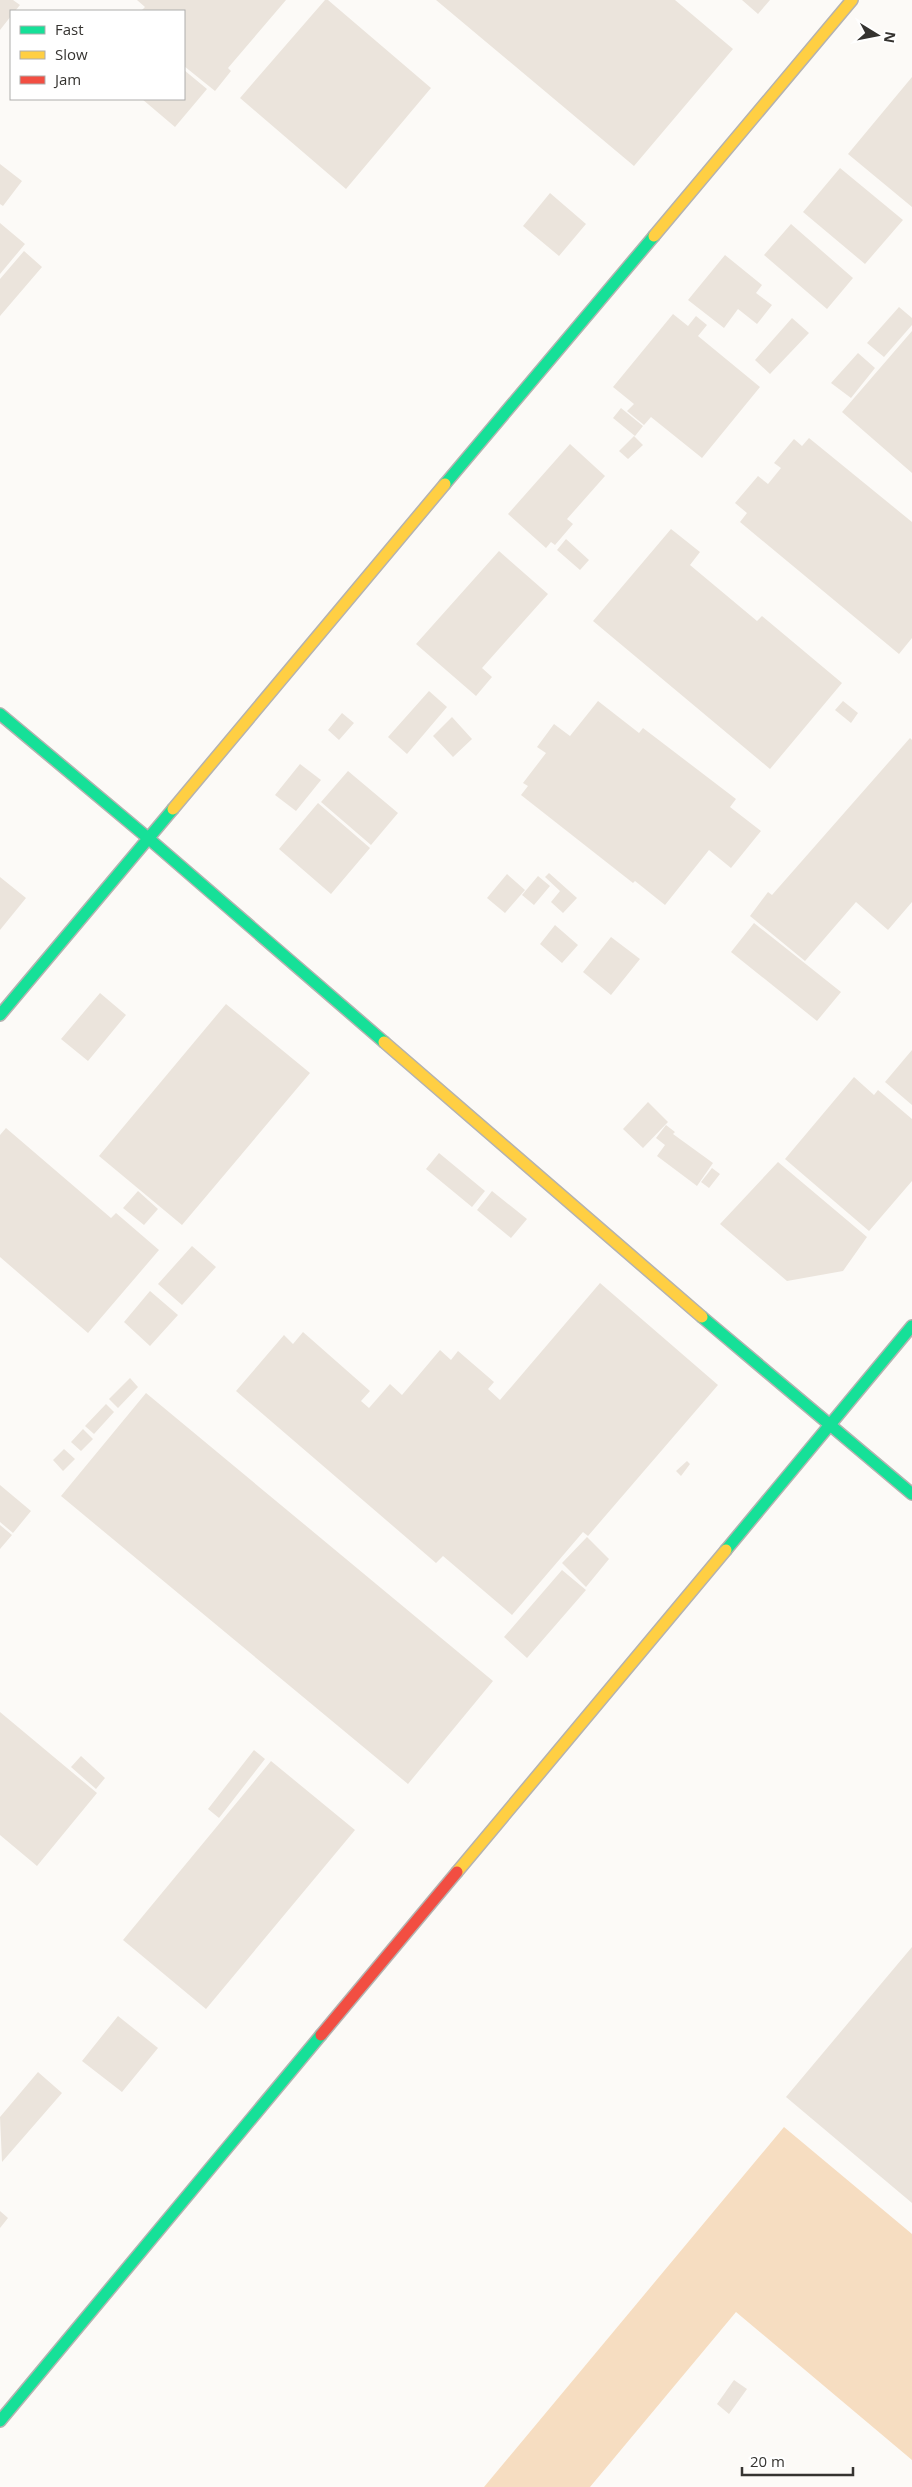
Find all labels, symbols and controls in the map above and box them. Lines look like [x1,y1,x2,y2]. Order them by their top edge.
legend [10,10,185,100]
north arrow [852,10,902,60]
text: Fast [55,19,84,39]
text: N [880,30,901,45]
text: Slow [55,44,88,64]
text: Jam [53,69,81,89]
scale bar [742,2444,853,2476]
text: 20 m [750,2451,785,2471]

